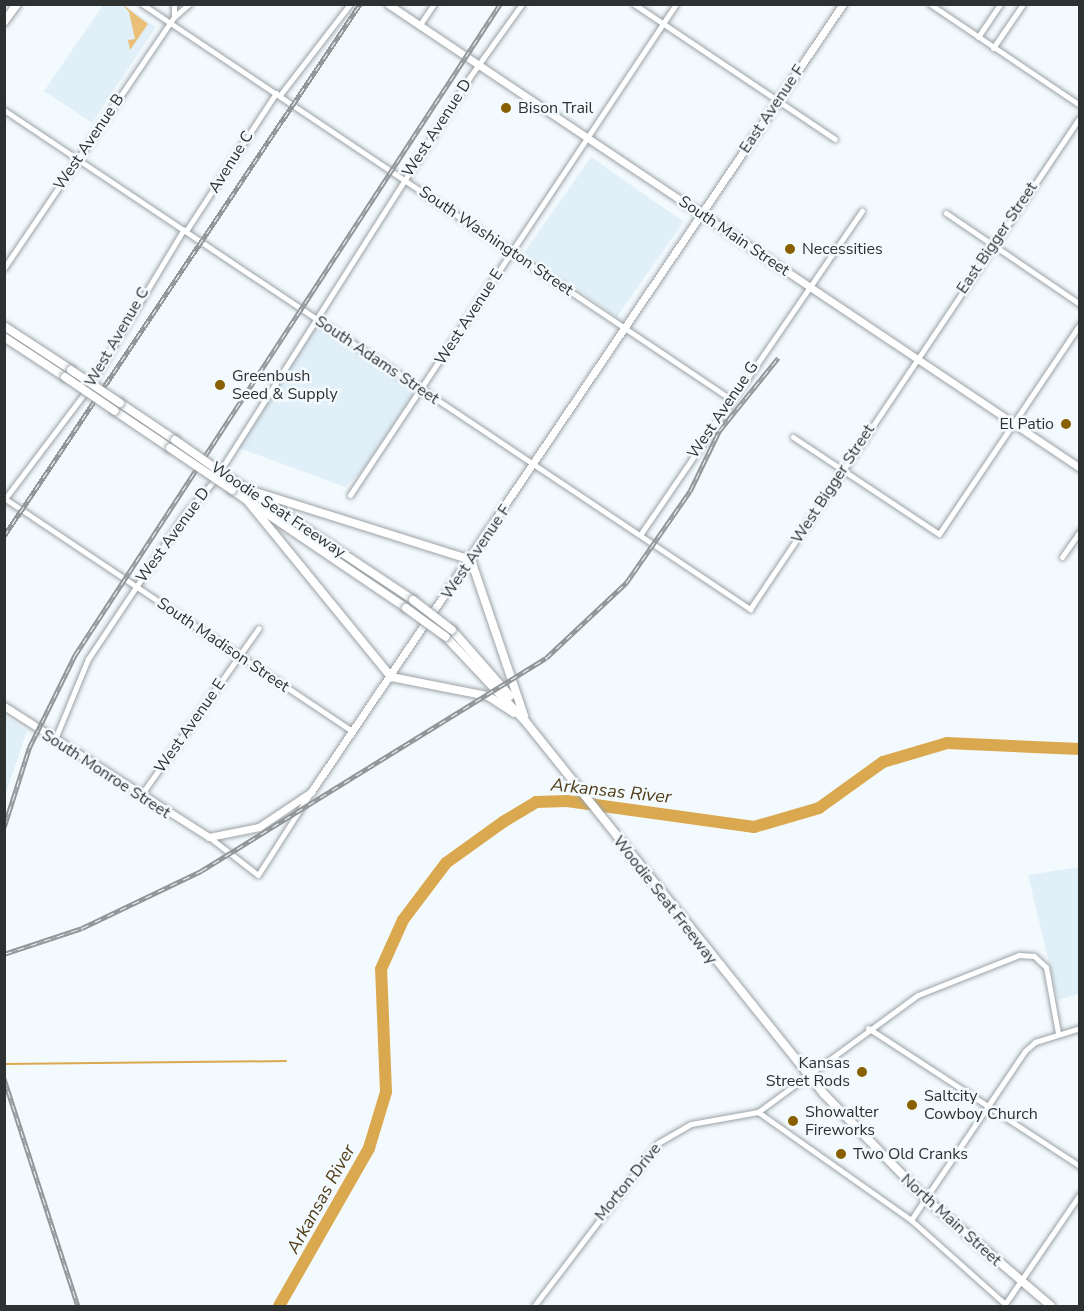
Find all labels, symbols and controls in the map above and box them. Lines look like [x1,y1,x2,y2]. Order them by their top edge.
street label: East Avenue F [735,61,809,157]
street label: West Avenue D [398,75,476,181]
street label: West Avenue B [50,90,128,194]
place label: Bison Trail [518,98,593,118]
marker: Bison Trail [499,101,513,115]
street label: Avenue C [204,128,258,196]
street label: East Bigger Street [953,179,1041,297]
street label: South Washington Street [415,182,577,300]
street label: South Main Street [675,192,793,280]
place label: Necessities [802,239,883,259]
marker: Necessities [783,242,797,256]
street label: West Avenue E [431,265,507,369]
street label: West Avenue C [81,284,153,390]
street label: South Adams Street [312,311,442,409]
street label: West Avenue G [684,358,762,462]
place label: Greenbush Seed & Supply [232,366,338,404]
marker: Greenbush Seed & Supply [213,378,227,392]
place label: El Patio [999,414,1054,434]
marker: El Patio [1059,417,1073,431]
street label: West Bigger Street [787,421,879,547]
street label: Woodie Seat Freeway [207,458,349,562]
street label: West Avenue D [132,484,214,586]
street label: West Avenue F [437,501,515,603]
street label: South Madison Street [153,594,293,696]
street label: West Avenue E [150,675,230,777]
street label: South Monroe Street [38,725,174,823]
water label: Arkansas River [550,774,672,808]
street label: Woodie Seat Freeway [609,832,721,968]
place label: Kansas Street Rods [766,1053,850,1091]
marker: Kansas Street Rods [855,1065,869,1079]
place label: Saltcity Cowboy Church [924,1086,1038,1124]
marker: Saltcity Cowboy Church [905,1098,919,1112]
place label: Showalter Fireworks [805,1102,879,1140]
marker: Showalter Fireworks [786,1114,800,1128]
street label: Morton Drive [591,1139,665,1225]
water label: Arkansas River [282,1141,360,1257]
place label: Two Old Cranks [853,1144,968,1164]
marker: Two Old Cranks [834,1147,848,1161]
street label: North Main Street [897,1170,1005,1270]

